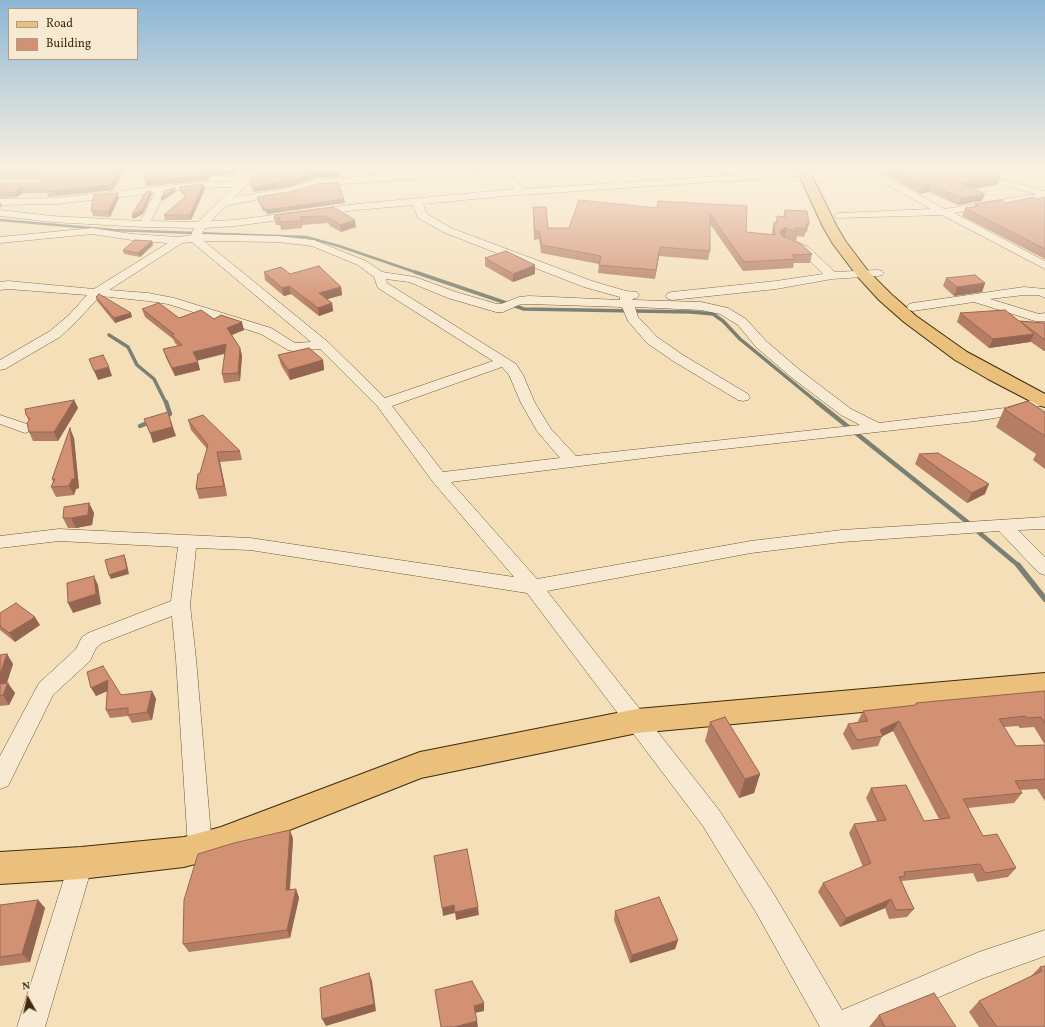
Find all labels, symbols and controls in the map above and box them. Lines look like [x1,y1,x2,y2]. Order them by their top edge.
legend [8,8,138,60]
text: Road [46,16,73,32]
text: Building [46,36,91,52]
north arrow [8,979,48,1019]
text: N [21,979,31,995]

